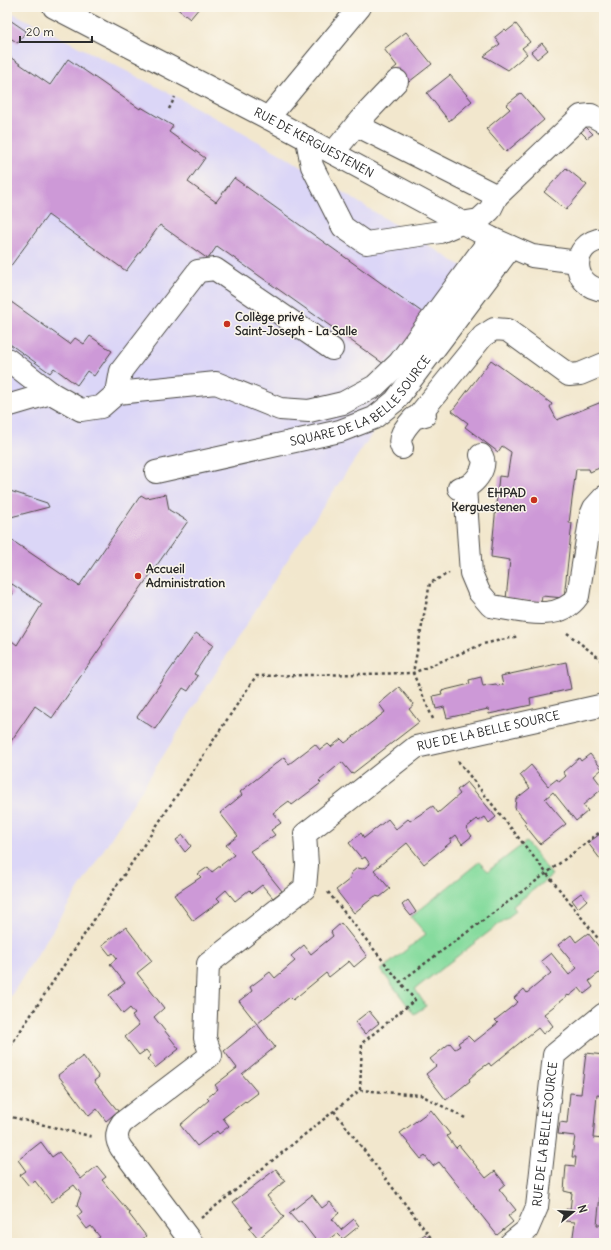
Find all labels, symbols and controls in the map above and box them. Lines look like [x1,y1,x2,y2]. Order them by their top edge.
scale bar [20,18,92,44]
text: 20 m [26,24,54,39]
street label: RUE DE KERGUESTENEN [252,104,376,180]
place label: Collège privé Saint-Joseph - La Salle [235,309,358,339]
marker: Collège privé Saint-Joseph - La Salle [222,319,232,329]
street label: SQUARE DE LA BELLE SOURCE [288,352,434,449]
place label: EHPAD Kerguestenen [451,485,526,515]
marker: EHPAD Kerguestenen [529,495,539,505]
place label: Accueil Administration [146,561,225,590]
marker: Accueil Administration [133,571,143,581]
street label: RUE DE LA BELLE SOURCE [415,707,561,754]
street label: RUE DE LA BELLE SOURCE [529,1061,560,1207]
north arrow [553,1192,593,1232]
text: N [575,1203,590,1215]

